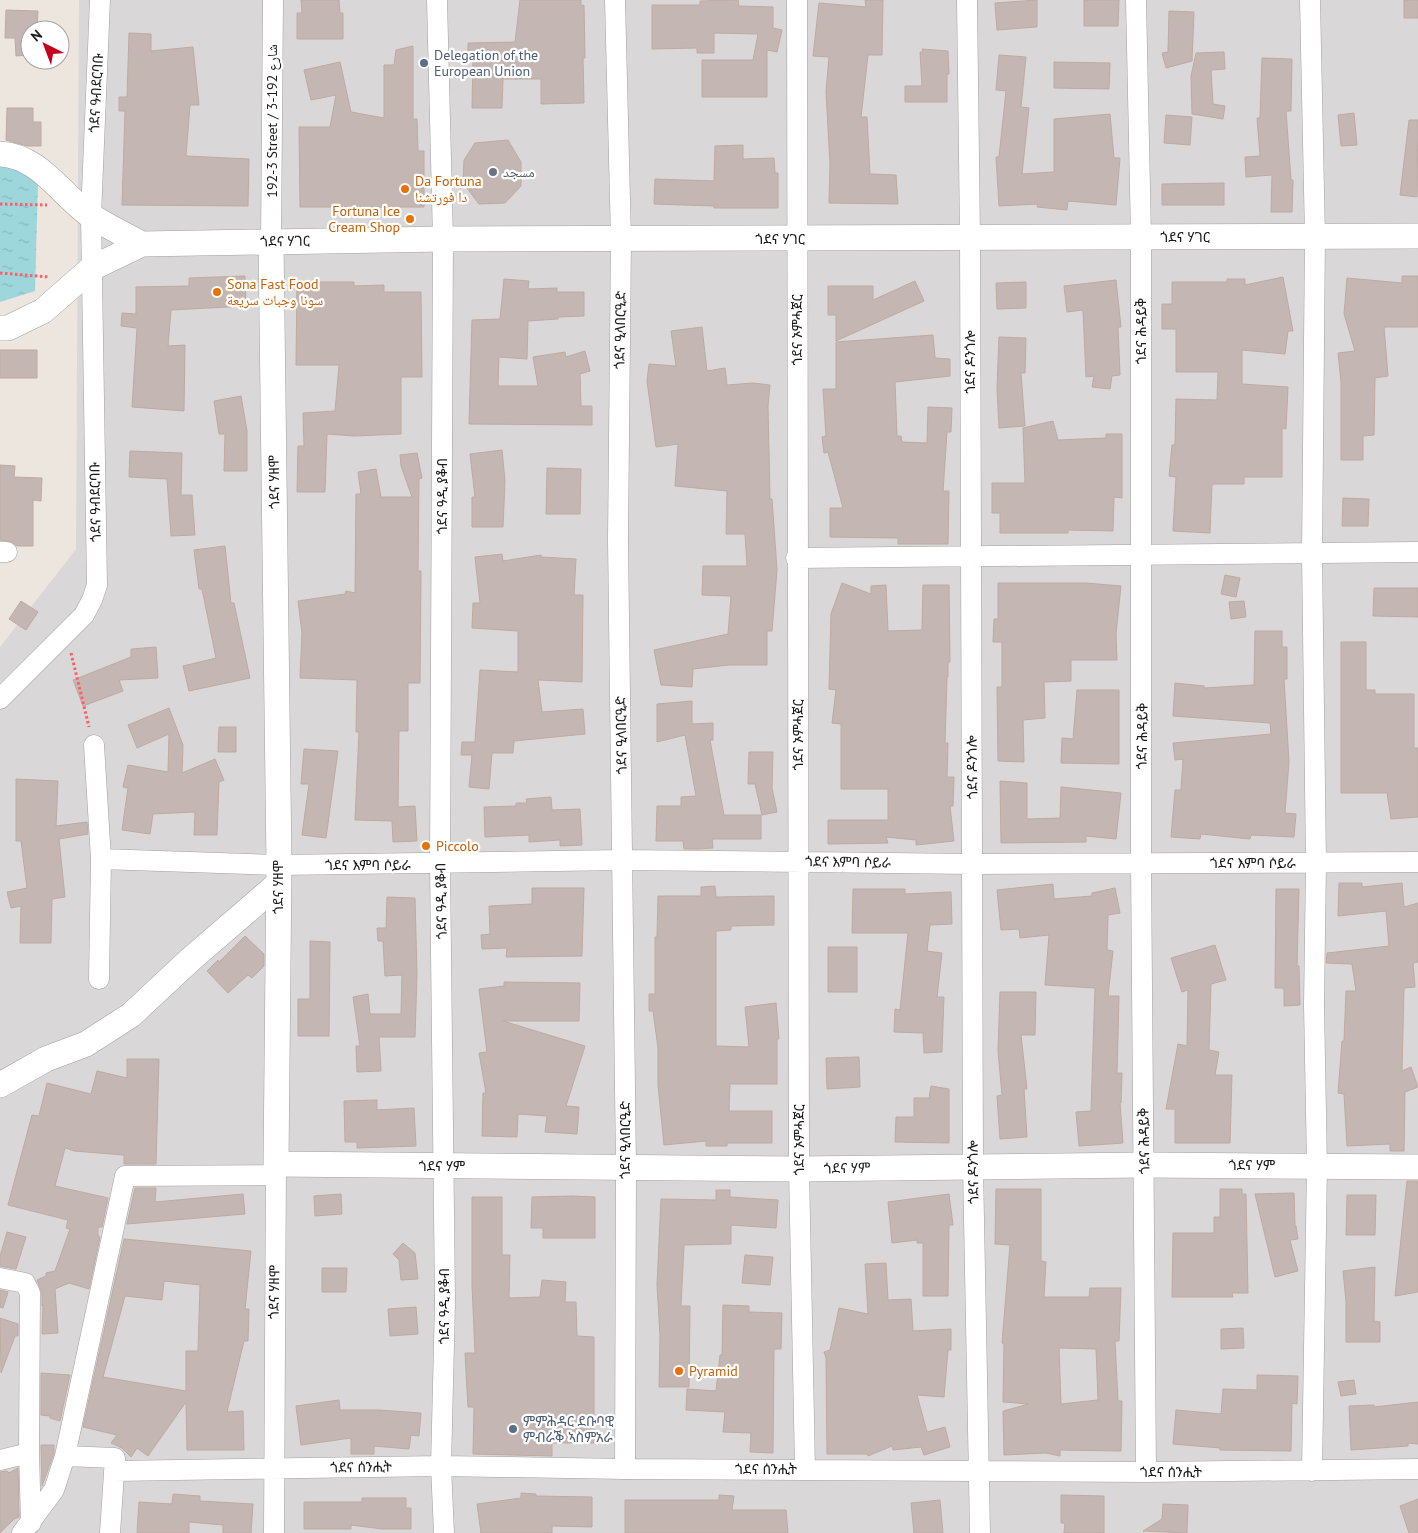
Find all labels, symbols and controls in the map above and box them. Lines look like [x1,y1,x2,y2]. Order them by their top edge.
north arrow [20,20,70,70]
text: N [27,26,46,45]
street label: 192-3 Street / شارع 192-3 [263,44,282,198]
place label: Delegation of the European Union [434,46,538,80]
street label: ጎደና ዓብደርባቡ [85,52,107,133]
marker: Delegation of the European Union [418,57,430,69]
place label: مسجد [503,163,535,181]
marker: مسجد [487,166,499,178]
place label: Da Fortuna دا فورتشنا [415,172,482,206]
marker: Da Fortuna دا فورتشنا [399,183,411,195]
place label: Fortuna Ice Cream Shop [328,202,400,236]
marker: Fortuna Ice Cream Shop [404,213,416,225]
street label: ጎደና ሃገር [1160,228,1210,246]
street label: ጎደና ሃገር [755,230,805,248]
street label: ጎደና ሃገር [260,232,310,250]
place label: Sona Fast Food سونا وجبات سريعة [227,275,323,309]
marker: Sona Fast Food سونا وجبات سريعة [211,286,223,298]
street label: ጎደና ዒላበርዒድ [610,291,630,369]
street label: ጎደና ኦምሓጀር [788,294,806,366]
street label: ጎደና ሕዳይቅ [1132,298,1150,364]
street label: ጎደና ዶንጎሎ [961,330,979,394]
street label: ጎደና ሃዘሞ [265,455,283,509]
street label: ጎደና ዓዲ ያቆብ [433,458,451,534]
street label: ጎደና ዓብደርባቡ [85,461,105,542]
street label: ጎደና ዒላበርዒድ [611,696,631,774]
street label: ጎደና ኦምሓጀር [789,699,807,771]
street label: ጎደና ሕዳይቅ [1132,703,1152,769]
street label: ጎደና ዶንጎሎ [962,735,982,799]
place label: Piccolo [436,837,479,855]
marker: Piccolo [420,840,432,852]
street label: ጎደና እምባ ሶይራ [805,852,892,872]
street label: ጎደና እምባ ሶይራ [1210,854,1297,872]
street label: ጎደና እምባ ሶይራ [325,856,412,874]
street label: ጎደና ሃዘሞ [269,860,287,914]
street label: ጎደና ዓዲ ያቆብ [431,863,451,939]
street label: ጎደና ዒላበርዒድ [616,1101,634,1179]
street label: ጎደና ኦምሓጀር [790,1104,808,1176]
street label: ጎደና ሕዳይቅ [1134,1108,1154,1174]
street label: ጎደና ዶንጎሎ [963,1140,983,1204]
street label: ጎደና ሃም [1229,1156,1275,1174]
street label: ጎደና ሃም [419,1157,465,1175]
street label: ጎደና ሃም [824,1159,870,1177]
street label: ጎደና ሃዘሞ [265,1265,283,1319]
street label: ጎደና ዓዲ ያቆብ [435,1268,453,1344]
place label: Pyramid [689,1362,738,1380]
marker: Pyramid [673,1365,685,1377]
place label: ምምሕዳር ደቡባዊ ምብራቕ ኣስምአራ [523,1412,615,1446]
marker: ምምሕዳር ደቡባዊ ምብራቕ ኣስምአራ [507,1423,519,1435]
street label: ጎደና ሰንሒት [330,1457,393,1477]
street label: ጎደና ሰንሒት [735,1460,797,1478]
street label: ጎደና ሰንሒት [1140,1463,1202,1481]

